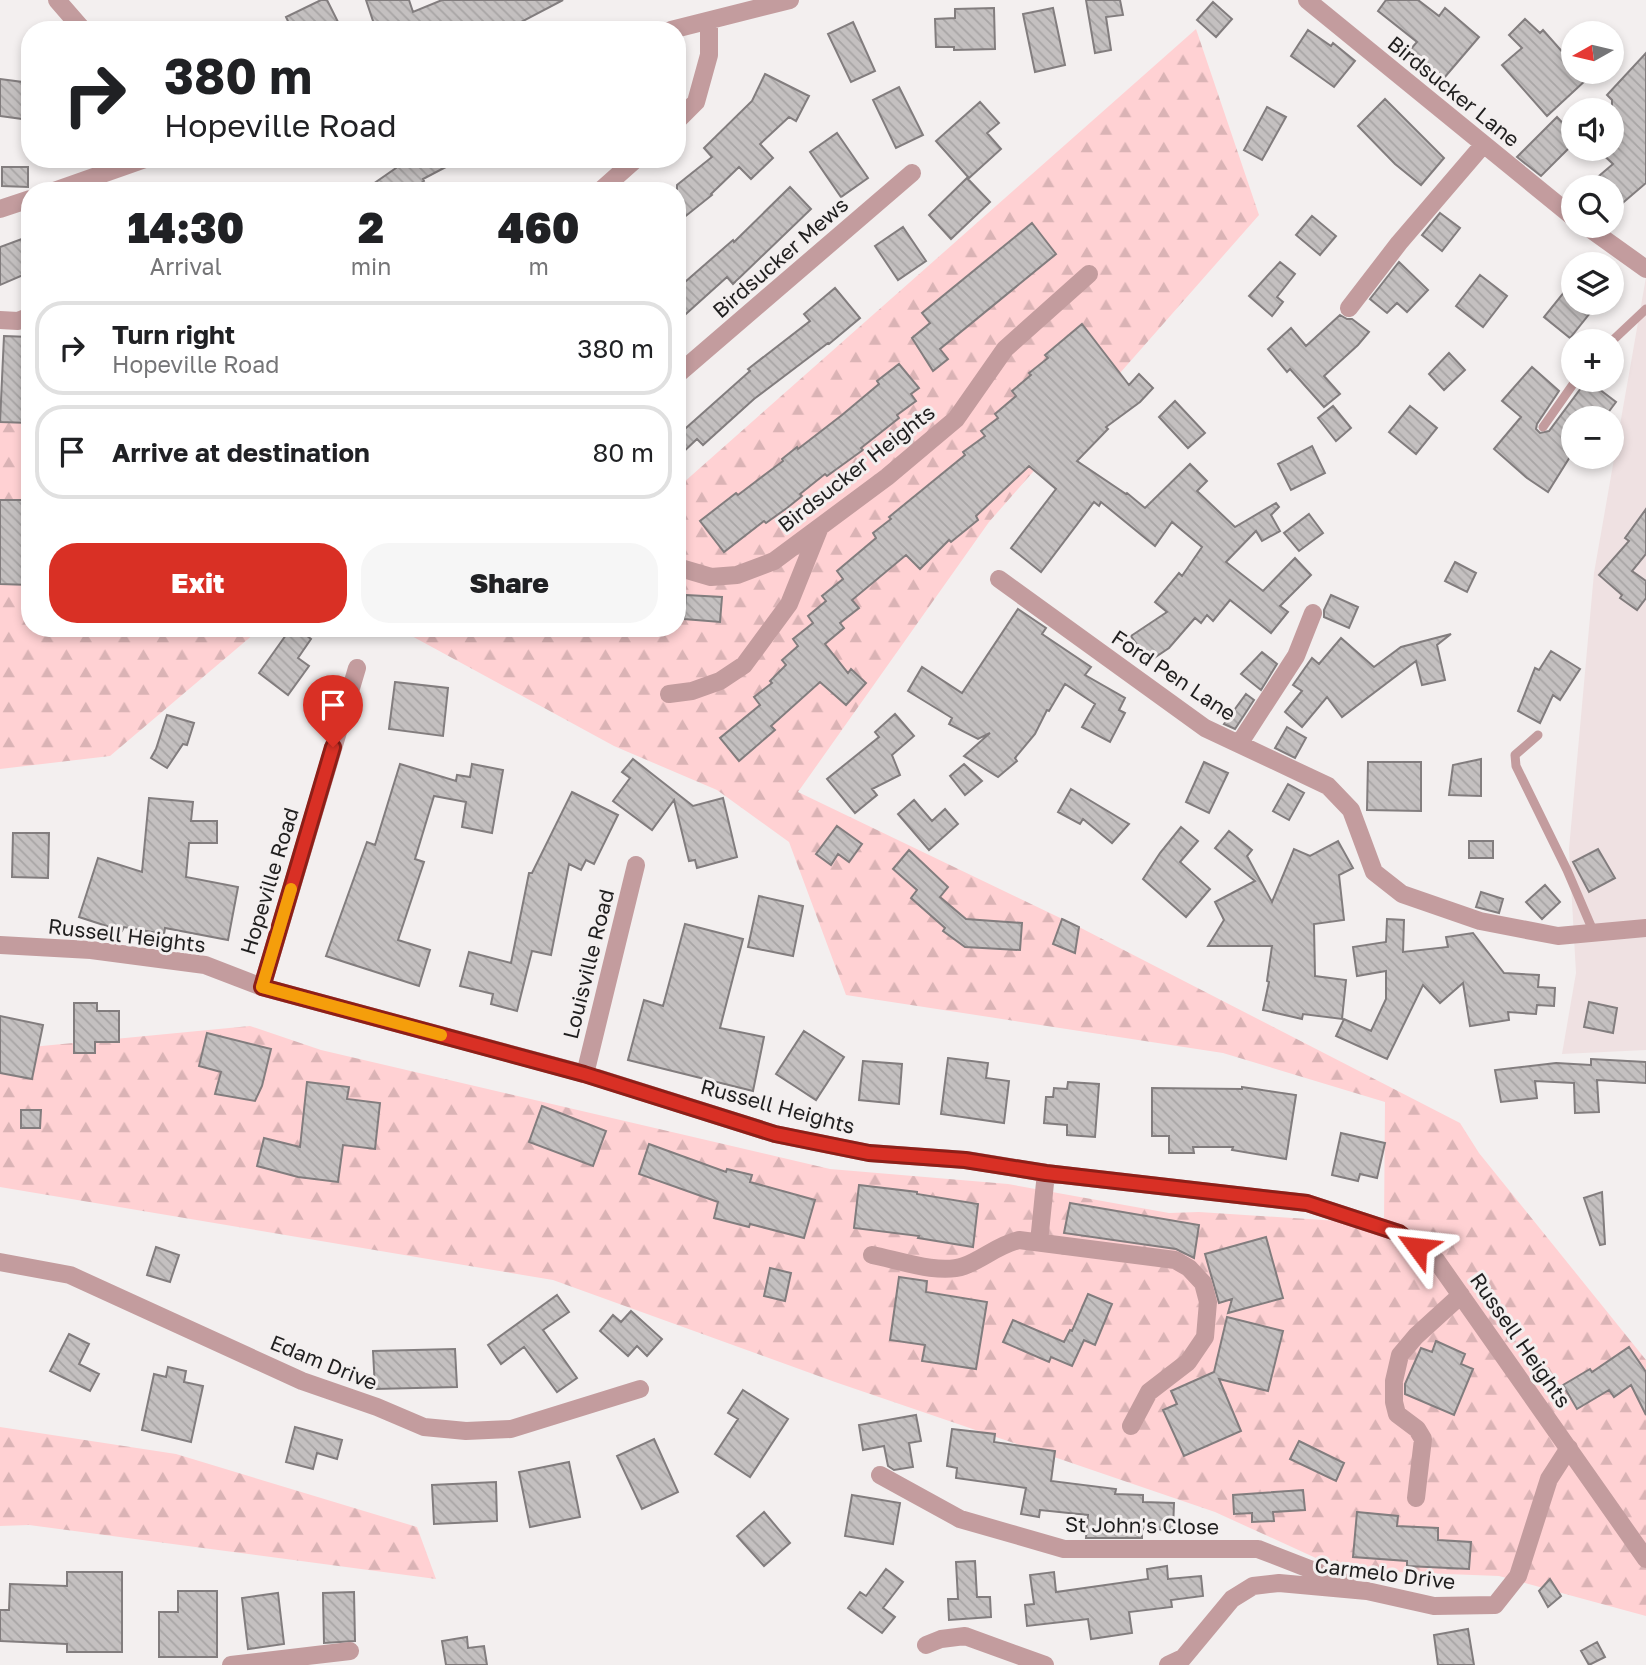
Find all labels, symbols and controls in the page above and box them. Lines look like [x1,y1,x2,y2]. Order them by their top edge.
north arrow [1561,21,1624,84]
map controls [1561,21,1624,469]
street label: Birdsucker Lane [1383,30,1525,152]
text: 380 m [164,46,312,105]
icon: right [49,49,140,140]
button: sound [1561,98,1624,161]
text: Hopeville Road [164,106,397,144]
button: search [1561,175,1624,238]
street label: Birdsucker Mews [707,191,853,323]
text: 14:30 [127,202,244,252]
text: 2 [358,202,384,252]
text: 460 [498,202,580,252]
text: Arrival [150,252,222,280]
text: min [351,252,391,280]
text: m [529,252,549,280]
button: layers [1561,252,1624,315]
text: Turn right [112,319,235,350]
icon: right [53,329,91,367]
button: + [1561,329,1624,392]
text: 380 m [577,333,654,364]
text: Hopeville Road [112,350,279,378]
street label: Birdsucker Heights [772,399,940,537]
button: − [1561,406,1624,469]
icon: arrive [53,433,91,471]
text: Arrive at destination [112,437,370,468]
text: 80 m [593,437,654,468]
button: Exit [49,543,347,623]
button: Share [361,543,658,623]
street label: Ford Pen Lane [1107,624,1241,726]
pin [303,675,363,747]
icon: arrive [314,686,352,724]
street label: Hopeville Road [234,804,304,958]
street label: Louisville Road [557,886,619,1042]
street label: Russell Heights [47,912,207,958]
street label: Russell Heights [698,1073,858,1139]
position arrow [1380,1210,1454,1284]
street label: Russell Heights [1465,1268,1577,1412]
street label: Edam Drive [267,1329,381,1395]
street label: St John's Close [1065,1511,1219,1539]
street label: Carmelo Drive [1313,1551,1457,1595]

